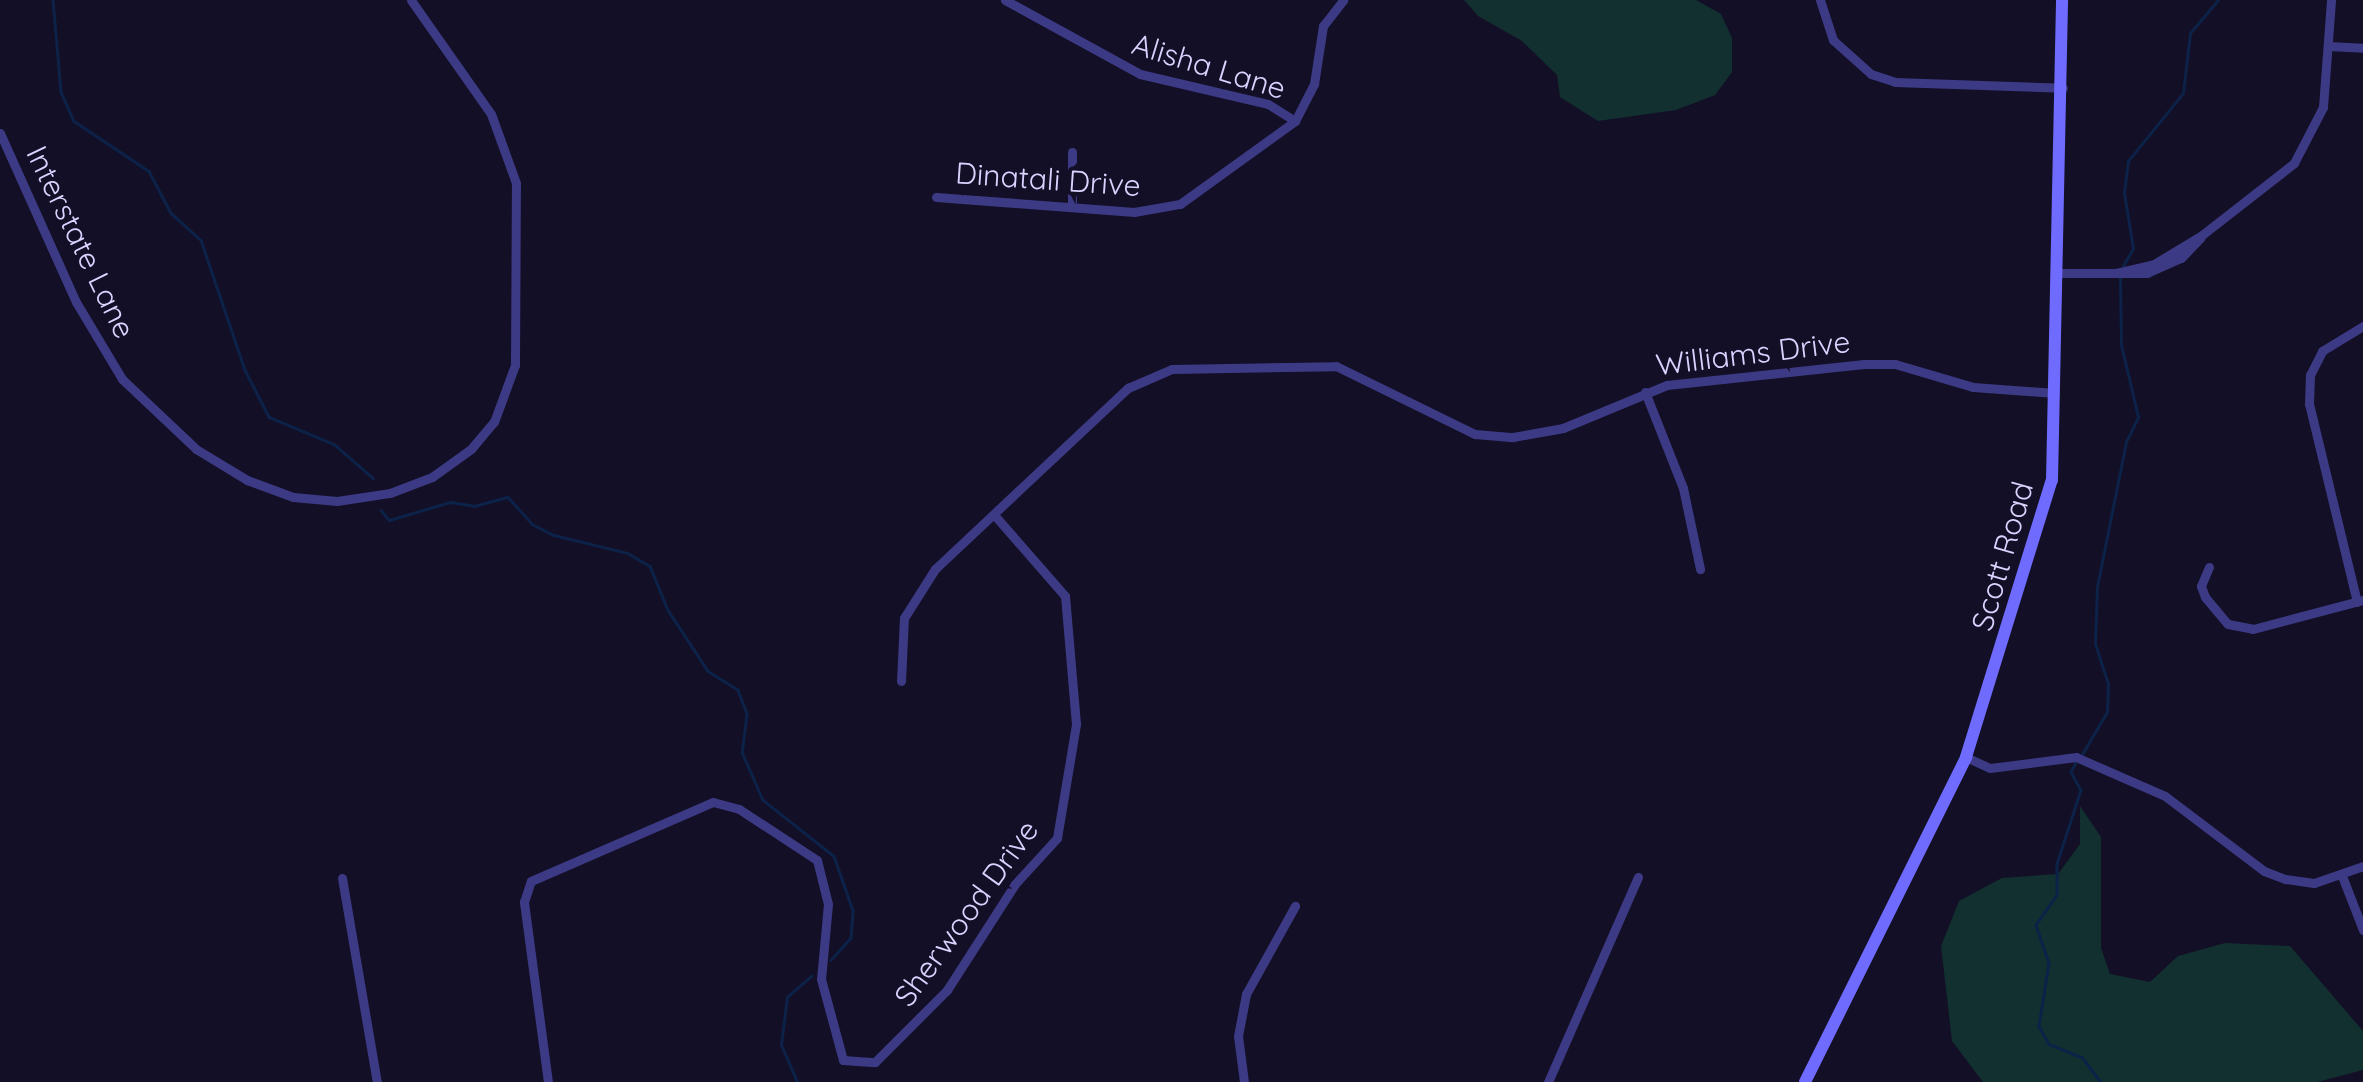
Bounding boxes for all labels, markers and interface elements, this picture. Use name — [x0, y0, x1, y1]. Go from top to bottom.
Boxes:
street label: Alisha Lane — [1128, 26, 1290, 106]
street label: Interstate Lane — [19, 140, 143, 344]
street label: Dinatali Drive — [954, 155, 1142, 203]
street label: Williams Drive — [1654, 323, 1852, 383]
street label: Scott Road — [1964, 477, 2040, 635]
street label: Sherwood Drive — [886, 813, 1046, 1013]

